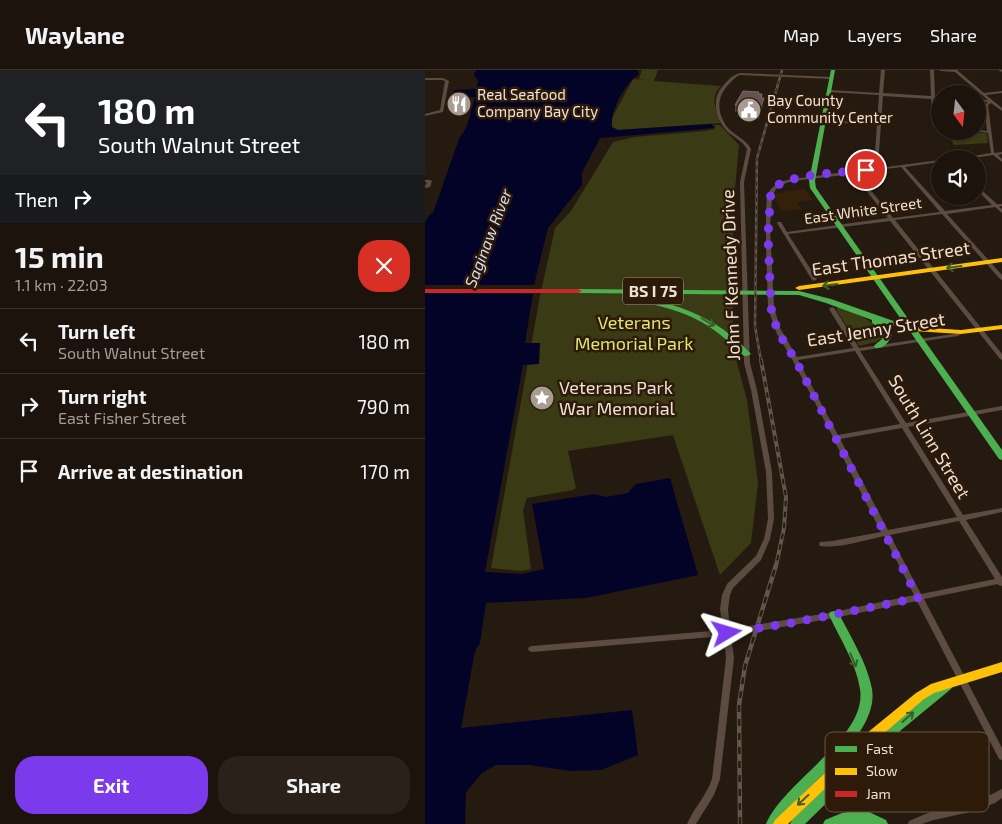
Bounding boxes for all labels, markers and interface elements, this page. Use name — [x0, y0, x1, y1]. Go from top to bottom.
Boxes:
text: Waylane — [25, 20, 125, 49]
text: Map — [783, 24, 819, 46]
text: Layers — [847, 24, 902, 46]
text: Share — [930, 24, 977, 46]
place label: Real Seafood Company Bay City — [477, 85, 598, 120]
north arrow — [931, 85, 986, 140]
map controls — [931, 85, 986, 205]
text: 180 m — [98, 89, 195, 131]
icon: left — [15, 90, 80, 155]
restaurant icon: Real Seafood Company Bay City — [446, 91, 472, 117]
place label: Bay County Community Center — [767, 91, 893, 126]
public building icon: Bay County Community Center — [736, 97, 762, 123]
text: South Walnut Street — [98, 131, 300, 157]
pin — [845, 149, 887, 191]
button: sound — [931, 150, 986, 205]
icon: arrive — [852, 156, 880, 184]
icon: right — [68, 185, 96, 213]
water label: Saginaw River — [460, 185, 515, 290]
text: Then — [15, 188, 58, 211]
street label: John F Kennedy Drive — [716, 189, 744, 361]
street label: East White Street — [803, 193, 923, 227]
street label: East Thomas Street — [810, 236, 972, 280]
text: 15 min — [15, 238, 104, 274]
button: close — [358, 240, 410, 292]
one-way arrow — [946, 262, 962, 272]
text: 1.1 km · 22:03 — [15, 275, 108, 294]
road number: BS I 75 — [623, 278, 683, 305]
one-way arrow — [822, 280, 838, 290]
street label: East Jenny Street — [805, 307, 947, 351]
park label: Veterans Memorial Park — [575, 311, 693, 354]
one-way arrow — [700, 318, 714, 328]
text: Turn left — [58, 320, 135, 343]
icon: left — [15, 327, 43, 355]
text: 180 m — [359, 330, 410, 353]
text: South Walnut Street — [58, 343, 205, 362]
street label: South Linn Street — [884, 371, 976, 503]
place label: Veterans Park War Memorial — [559, 376, 676, 419]
text: Turn right — [58, 385, 146, 408]
place icon: Veterans Park War Memorial — [529, 385, 555, 411]
icon: right — [15, 392, 43, 420]
text: 790 m — [357, 395, 410, 418]
text: East Fisher Street — [58, 408, 186, 427]
icon: arrive — [15, 457, 43, 485]
text: Arrive at destination — [58, 460, 243, 483]
text: 170 m — [360, 460, 410, 483]
position arrow — [700, 606, 752, 658]
one-way arrow — [849, 652, 859, 667]
one-way arrow — [901, 711, 914, 722]
legend — [825, 732, 989, 812]
text: Fast — [866, 740, 893, 757]
button: Exit — [15, 756, 208, 814]
button: Share — [218, 756, 410, 814]
text: Slow — [866, 762, 898, 779]
text: Jam — [866, 785, 891, 802]
one-way arrow — [796, 794, 809, 806]

